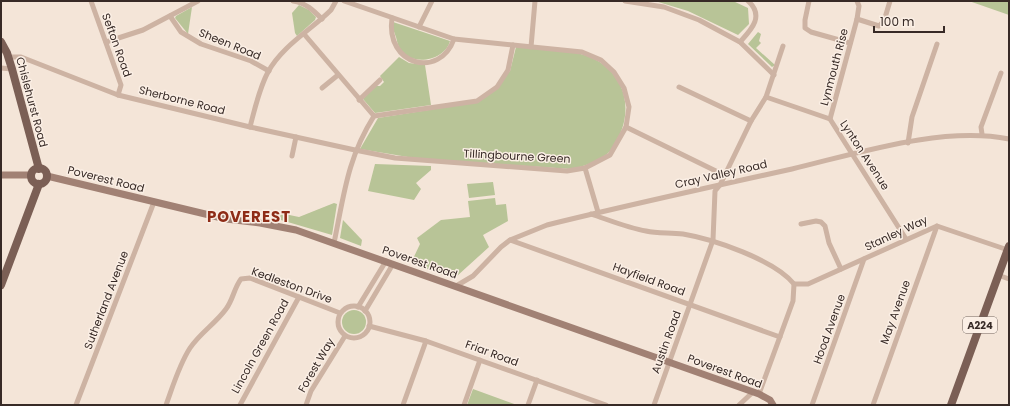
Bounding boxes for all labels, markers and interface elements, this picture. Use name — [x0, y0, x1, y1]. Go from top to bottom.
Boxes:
scale bar — [874, 8, 944, 34]
street label: Sefton Road — [98, 11, 136, 79]
text: 100 m — [880, 13, 914, 30]
street label: Sheen Road — [197, 24, 263, 64]
street label: Lynmouth Rise — [816, 26, 852, 107]
street label: Chislehurst Road — [12, 55, 52, 149]
street label: Sherborne Road — [137, 82, 227, 118]
street label: Lynton Avenue — [836, 117, 894, 193]
street label: Tillingbourne Green — [463, 145, 571, 167]
street label: Cray Valley Road — [673, 156, 769, 192]
street label: Poverest Road — [66, 162, 146, 196]
district label: POVEREST — [207, 206, 291, 227]
street label: Stanley Way — [862, 211, 931, 255]
street label: Poverest Road — [380, 242, 460, 282]
street label: Sutherland Avenue — [80, 248, 132, 352]
street label: Hayfield Road — [611, 258, 687, 300]
street label: Kedleston Drive — [249, 263, 335, 307]
street label: May Avenue — [876, 277, 914, 346]
street label: Hood Avenue — [809, 292, 849, 366]
street label: Lincoln Green Road — [227, 296, 293, 396]
street label: Austin Road — [647, 308, 685, 376]
road number: A224 — [963, 317, 997, 333]
street label: Forest Way — [294, 334, 338, 395]
street label: Friar Road — [463, 336, 521, 370]
street label: Poverest Road — [685, 350, 765, 392]

